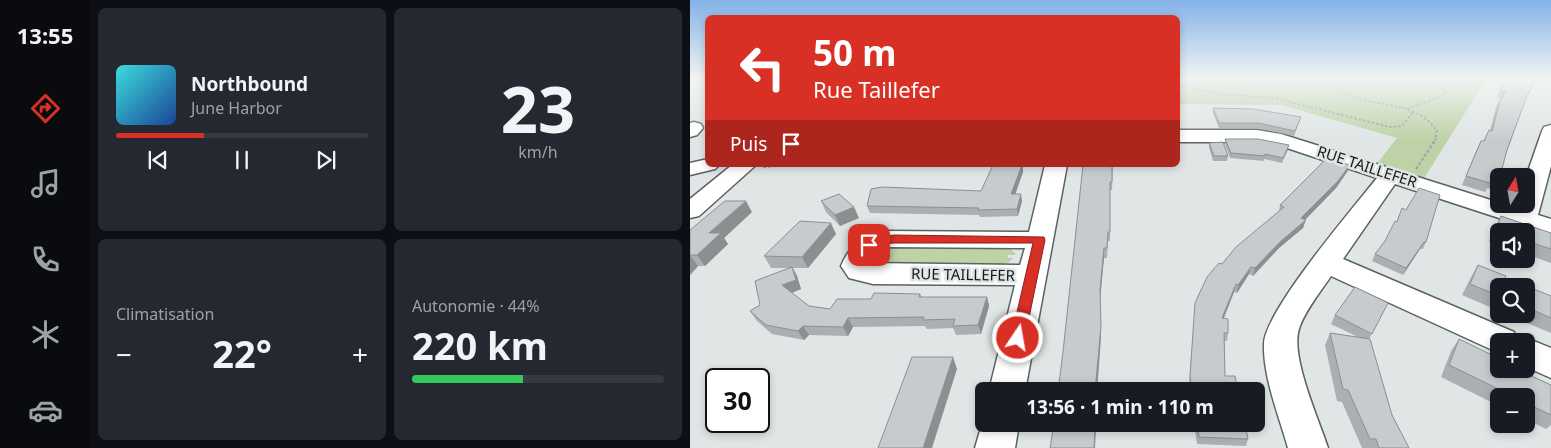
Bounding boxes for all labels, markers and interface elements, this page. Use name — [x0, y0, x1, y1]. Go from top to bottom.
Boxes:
text: 13:55 — [17, 20, 73, 50]
text: 50 m — [813, 29, 896, 76]
icon: left — [730, 35, 795, 100]
text: 23 — [501, 64, 575, 152]
text: Northbound — [191, 71, 308, 97]
text: Rue Taillefer — [813, 74, 940, 104]
icon: directions — [28, 91, 63, 126]
text: June Harbor — [191, 97, 282, 119]
icon: arrive — [777, 130, 805, 158]
text: Puis — [730, 131, 767, 157]
street label: RUE TAILLEFER — [1315, 140, 1420, 192]
text: km/h — [518, 141, 558, 163]
icon: previous — [144, 146, 172, 174]
icon: pause — [228, 146, 256, 174]
icon: next — [312, 146, 340, 174]
icon: music — [28, 166, 63, 201]
north arrow — [1490, 168, 1535, 212]
map controls — [1490, 168, 1535, 433]
button: sound — [1490, 223, 1535, 268]
pin — [848, 224, 890, 266]
icon: arrive — [855, 231, 883, 259]
icon: phone — [28, 242, 63, 277]
street label: RUE TAILLEFER — [911, 263, 1016, 285]
button: search — [1490, 278, 1535, 323]
text: Autonomie · 44% — [412, 295, 539, 317]
text: Climatisation — [116, 303, 214, 325]
position arrow — [991, 311, 1043, 363]
icon: climate — [28, 317, 63, 352]
text: 220 km — [412, 319, 548, 371]
text: 22° — [212, 327, 272, 379]
button: + — [1490, 333, 1535, 378]
text: − — [116, 335, 132, 373]
text: + — [352, 335, 368, 373]
speed limit sign: 30 — [705, 368, 770, 433]
button: − — [1490, 388, 1535, 433]
icon: car — [28, 393, 63, 428]
text: 13:56 · 1 min · 110 m — [1026, 394, 1214, 420]

